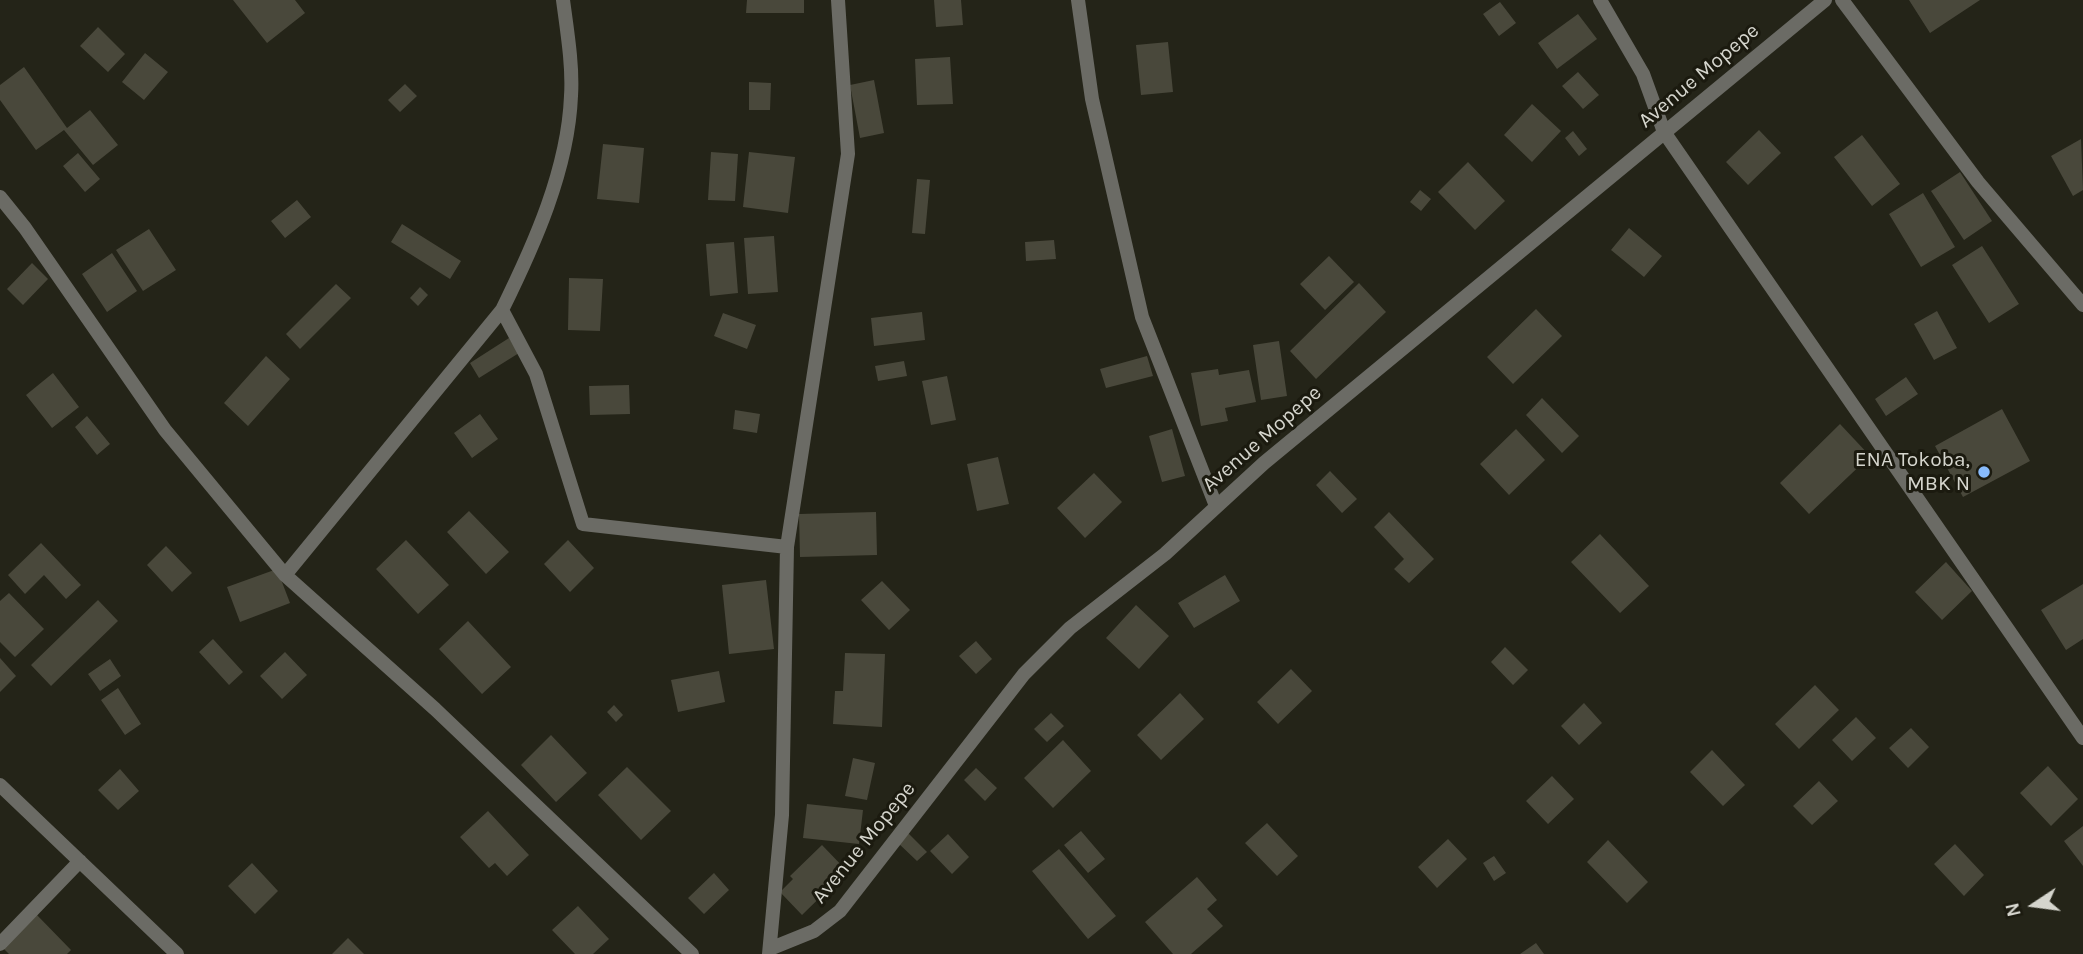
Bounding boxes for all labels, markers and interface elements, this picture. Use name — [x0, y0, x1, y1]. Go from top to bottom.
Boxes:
street label: Avenue Mopepe — [1634, 18, 1764, 134]
street label: Avenue Mopepe — [1197, 380, 1327, 498]
place label: ENA Tokoba, MBK N — [1855, 447, 1970, 497]
marker: ENA Tokoba, MBK N — [1976, 464, 1992, 480]
street label: Avenue Mopepe — [807, 777, 921, 909]
north arrow — [1999, 870, 2069, 940]
text: N — [2001, 901, 2026, 919]

